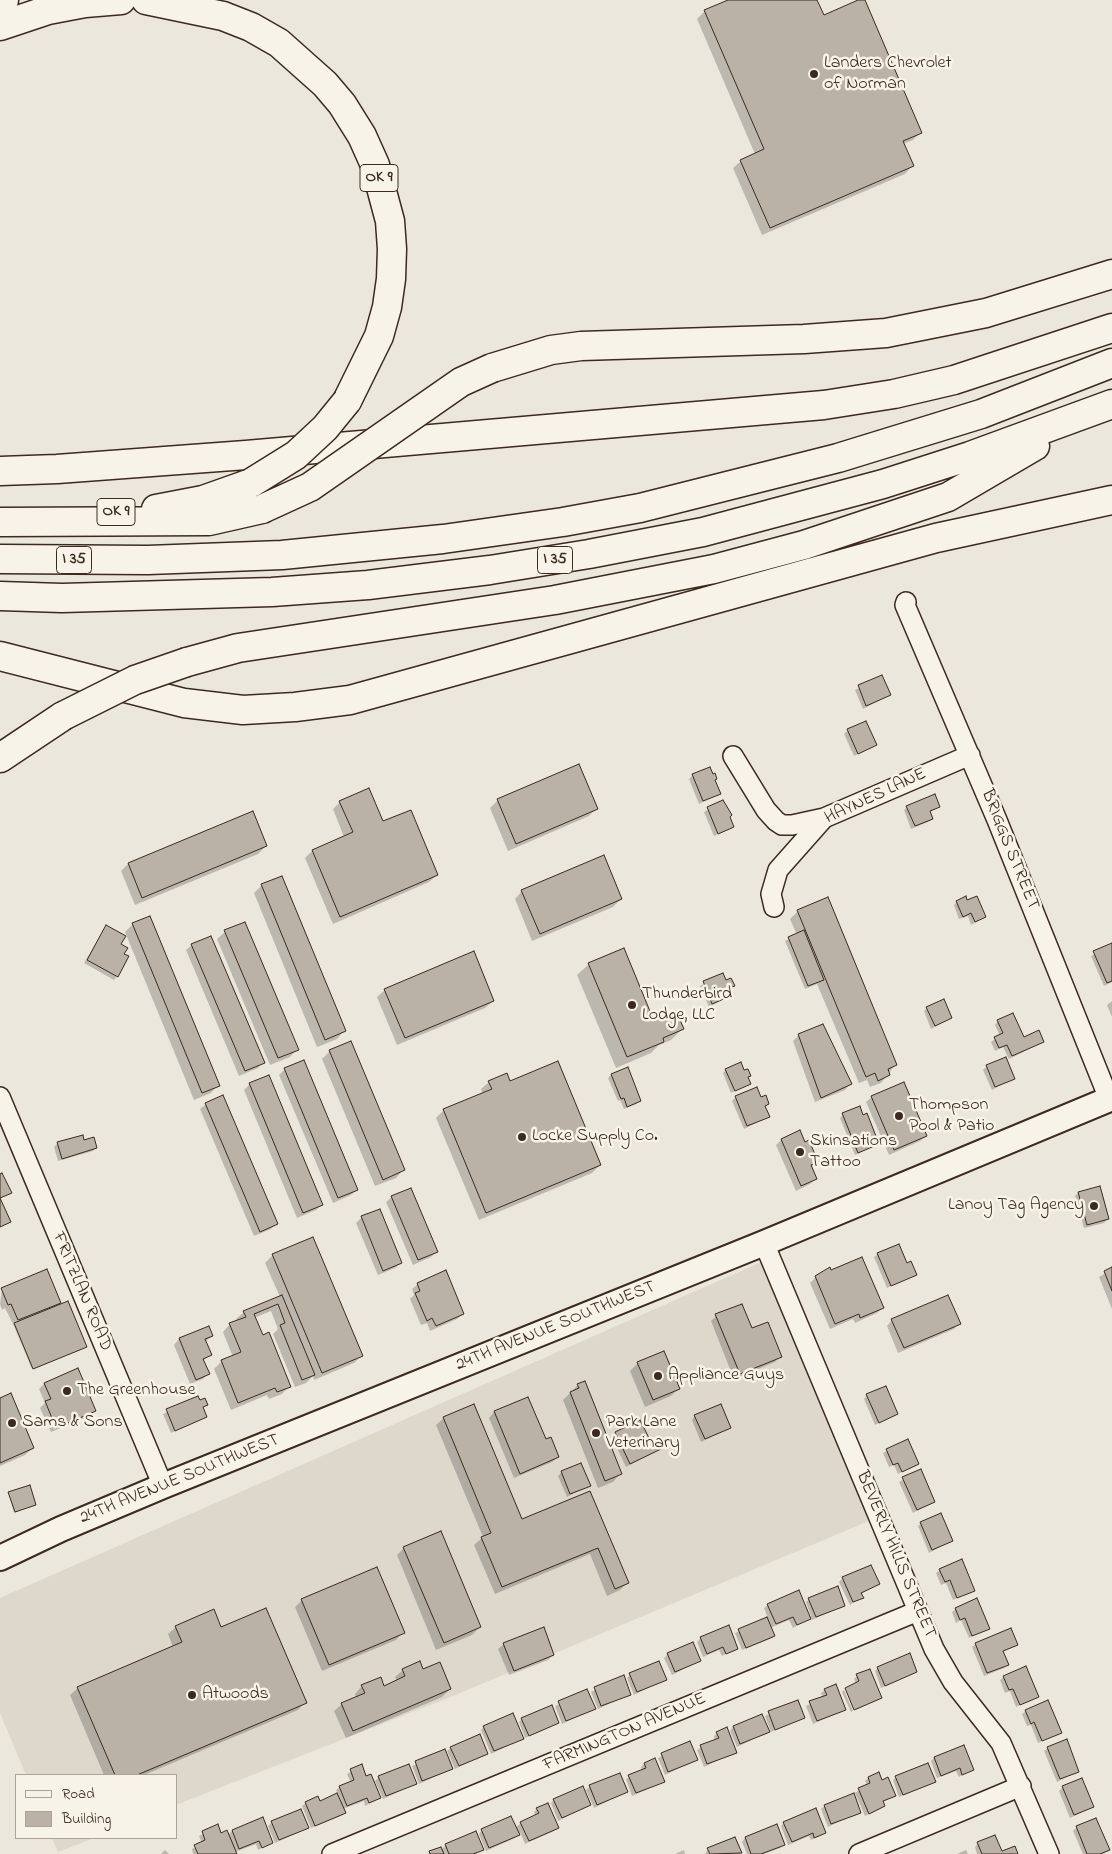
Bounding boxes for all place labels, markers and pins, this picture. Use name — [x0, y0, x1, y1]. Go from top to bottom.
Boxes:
place label: Landers Chevrolet of Norman — [824, 53, 952, 96]
marker: Landers Chevrolet of Norman — [808, 68, 820, 80]
place label: Thunderbird Lodge, LLC — [642, 984, 732, 1026]
marker: Thunderbird Lodge, LLC — [626, 999, 638, 1011]
place label: Thompson Pool & Patio — [909, 1095, 994, 1138]
marker: Thompson Pool & Patio — [893, 1110, 905, 1122]
place label: Locke Supply Co. — [532, 1126, 658, 1148]
marker: Locke Supply Co. — [516, 1131, 528, 1143]
place label: Skinsations Tattoo — [810, 1131, 897, 1174]
marker: Skinsations Tattoo — [794, 1146, 806, 1158]
place label: Lanoy Tag Agency — [948, 1195, 1084, 1217]
marker: Lanoy Tag Agency — [1088, 1200, 1100, 1212]
place label: Appliance Guys — [668, 1365, 784, 1387]
marker: Appliance Guys — [652, 1370, 664, 1382]
place label: The Greenhouse — [77, 1380, 196, 1402]
marker: The Greenhouse — [61, 1385, 73, 1397]
place label: Sams & Sons — [22, 1412, 123, 1434]
place label: Park Lane Veterinary — [606, 1412, 680, 1455]
marker: Sams & Sons — [6, 1417, 18, 1429]
marker: Park Lane Veterinary — [590, 1427, 602, 1439]
place label: Atwoods — [202, 1684, 269, 1706]
marker: Atwoods — [186, 1689, 198, 1701]

